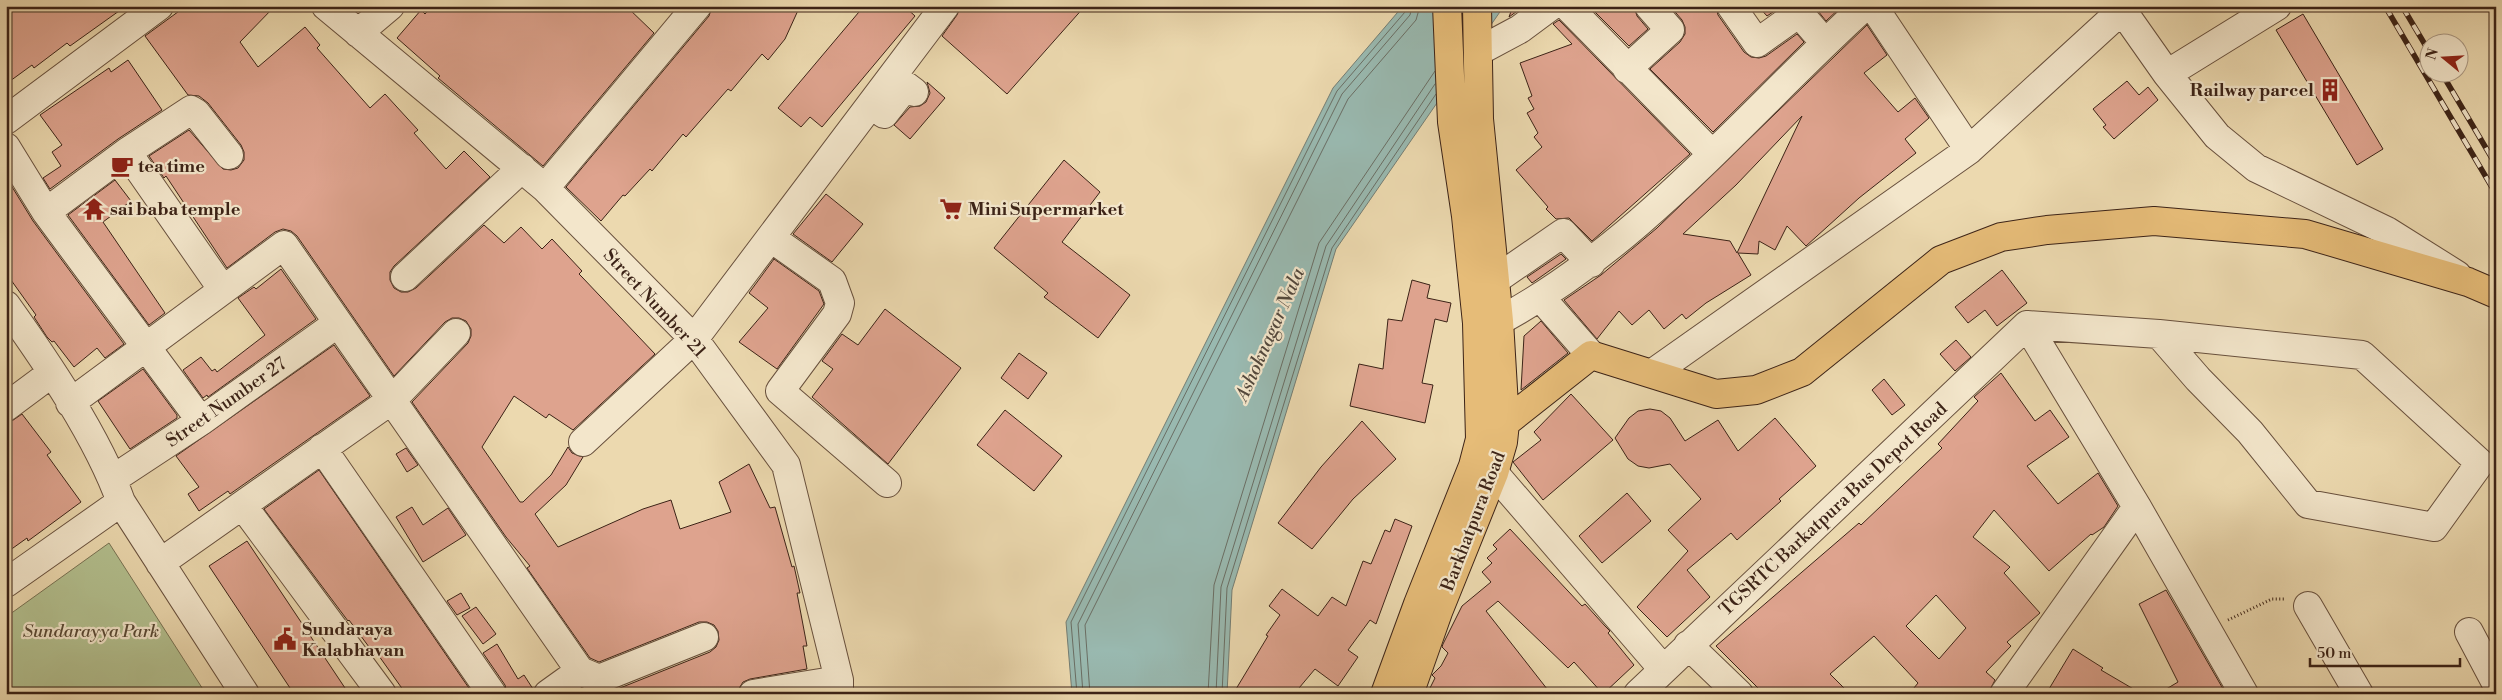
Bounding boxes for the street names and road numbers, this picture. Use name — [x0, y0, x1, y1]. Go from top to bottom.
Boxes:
street label: Street Number 21 — [598, 244, 711, 363]
street label: Street Number 27 — [162, 352, 291, 453]
street label: TGSRTC Barkatpura Bus Depot Road — [1715, 397, 1953, 621]
street label: Barkhatpura Road — [1436, 447, 1511, 595]

